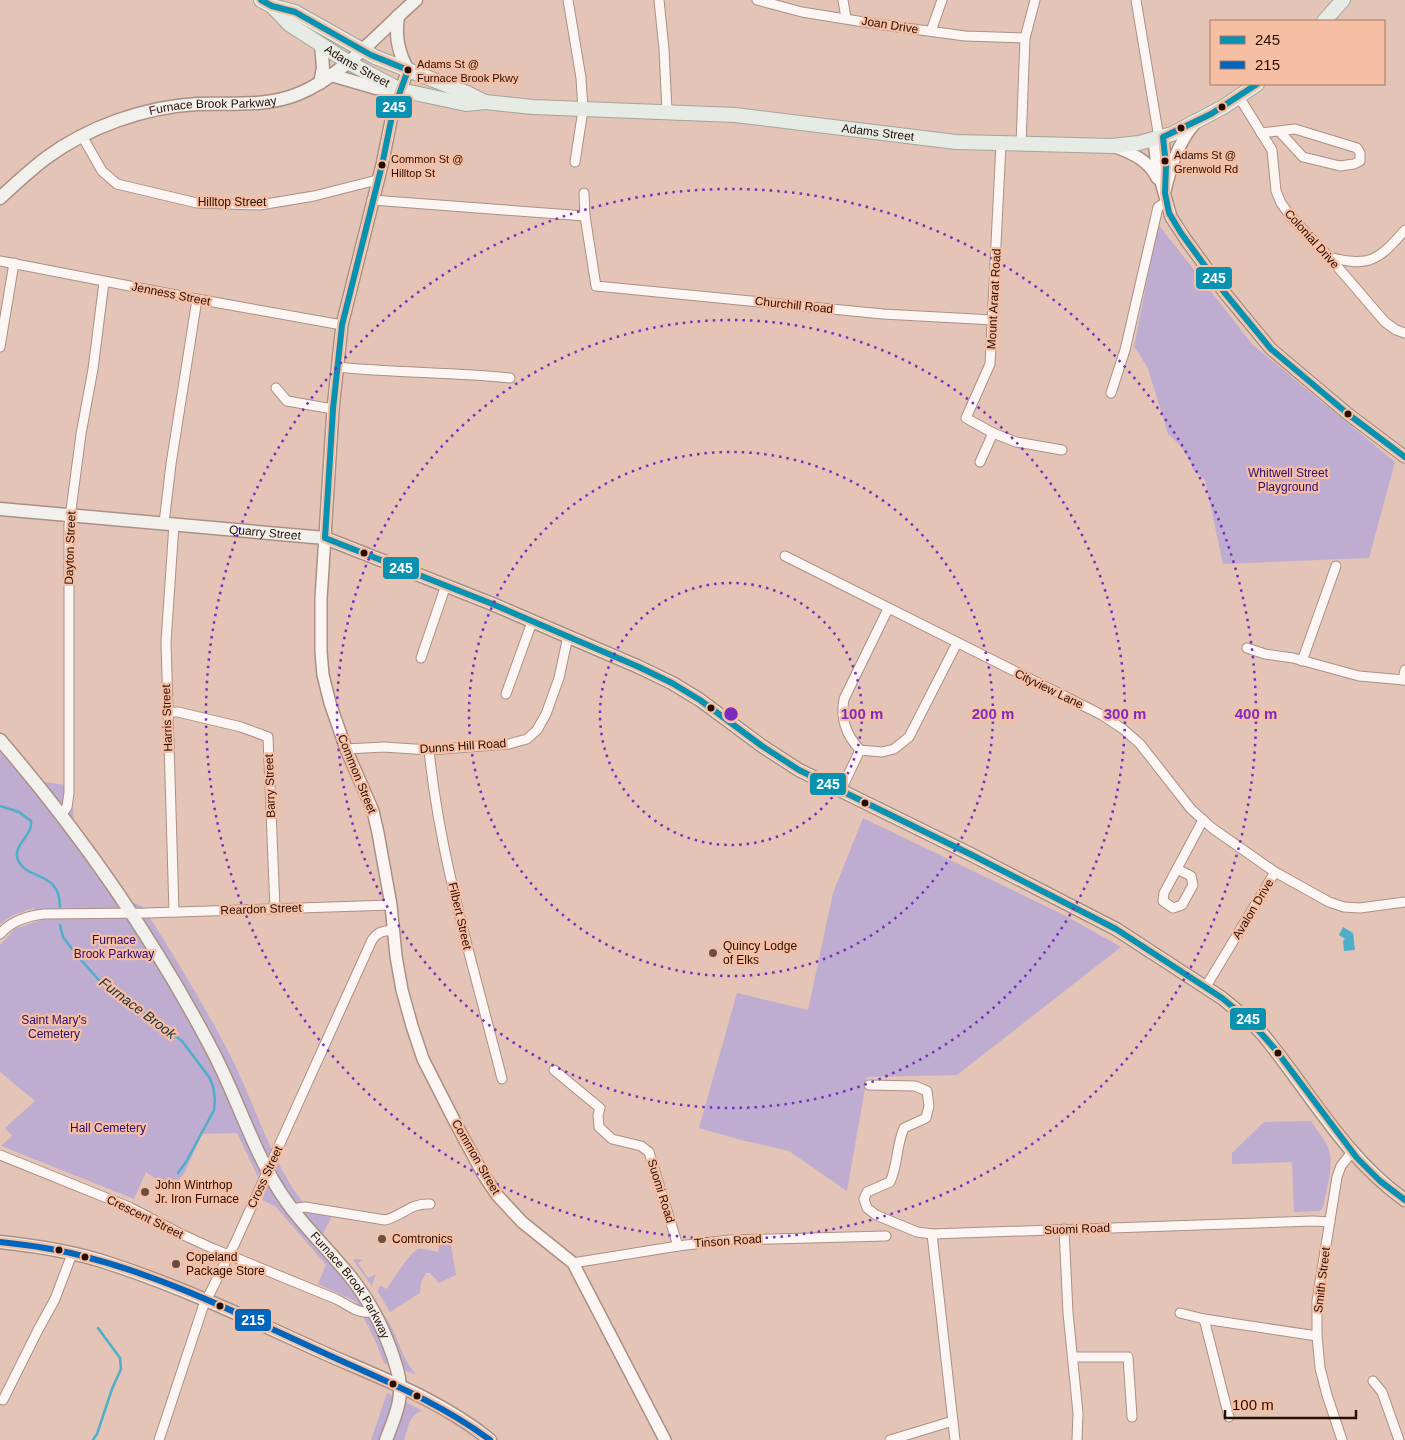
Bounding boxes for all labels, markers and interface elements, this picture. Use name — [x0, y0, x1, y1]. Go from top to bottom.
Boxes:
street label: Joan Drive — [861, 14, 920, 36]
legend — [1210, 20, 1385, 85]
text: 245 — [1255, 31, 1280, 48]
street label: Adams Street — [322, 42, 393, 91]
text: 215 — [1255, 56, 1280, 73]
place label: Adams St @ Furnace Brook Pkwy — [417, 58, 519, 84]
marker: Adams St @ Furnace Brook Pkwy — [403, 65, 413, 75]
street label: Furnace Brook Parkway — [147, 93, 278, 118]
line badge: 245 — [375, 95, 413, 119]
text: 245 — [382, 99, 406, 115]
unlabelled marker — [1217, 102, 1227, 112]
street label: Adams Street — [841, 121, 916, 144]
unlabelled marker — [1176, 123, 1186, 133]
place label: Adams St @ Grenwold Rd — [1174, 149, 1238, 175]
place label: Common St @ Hilltop St — [391, 153, 463, 179]
marker: Adams St @ Grenwold Rd — [1160, 156, 1170, 166]
marker: Common St @ Hilltop St — [377, 160, 387, 170]
street label: Hilltop Street — [198, 195, 267, 209]
street label: Colonial Drive — [1282, 207, 1342, 272]
street label: Mount Ararat Road — [984, 248, 1004, 350]
line badge: 245 — [1195, 266, 1233, 290]
text: 245 — [1202, 270, 1226, 286]
street label: Jenness Street — [130, 279, 212, 309]
street label: Churchill Road — [754, 294, 834, 316]
unlabelled marker — [1343, 409, 1353, 419]
park label: Whitwell Street Playground — [1248, 466, 1329, 494]
street label: Dayton Street — [62, 510, 78, 585]
street label: Quarry Street — [228, 522, 302, 543]
unlabelled marker — [359, 548, 369, 558]
line badge: 245 — [382, 556, 420, 580]
text: 245 — [389, 560, 413, 576]
street label: Cityview Lane — [1012, 666, 1086, 712]
street label: Harris Street — [159, 683, 175, 752]
unlabelled marker — [706, 703, 716, 713]
centre of rings — [722, 705, 740, 723]
text: 100 m — [841, 705, 883, 722]
text: 200 m — [972, 705, 1014, 722]
text: 300 m — [1104, 705, 1146, 722]
text: 400 m — [1235, 705, 1277, 722]
street label: Common Street — [335, 732, 379, 816]
street label: Dunns Hill Road — [419, 736, 507, 756]
street label: Barry Street — [262, 753, 278, 818]
line badge: 245 — [809, 772, 847, 796]
text: 245 — [816, 776, 840, 792]
unlabelled marker — [860, 798, 870, 808]
street label: Avalon Drive — [1230, 876, 1277, 942]
street label: Filbert Street — [445, 881, 475, 952]
street label: Reardon Street — [220, 901, 303, 917]
park label: Furnace Brook Parkway — [74, 933, 154, 961]
place label: Quincy Lodge of Elks — [723, 939, 797, 967]
marker: Quincy Lodge of Elks — [707, 947, 719, 959]
water label: Furnace Brook — [97, 974, 180, 1043]
line badge: 245 — [1229, 1007, 1267, 1031]
text: 245 — [1236, 1011, 1260, 1027]
park label: Saint Mary's Cemetery — [21, 1013, 87, 1041]
unlabelled marker — [1273, 1048, 1283, 1058]
street label: Common Street — [449, 1117, 503, 1197]
park label: Hall Cemetery — [70, 1121, 146, 1135]
street label: Cross Street — [245, 1143, 286, 1210]
street label: Suomi Road — [645, 1157, 677, 1225]
place label: John Wintrhop Jr. Iron Furnace — [155, 1178, 239, 1206]
marker: John Wintrhop Jr. Iron Furnace — [139, 1186, 151, 1198]
street label: Crescent Street — [104, 1192, 186, 1242]
street label: Suomi Road — [1044, 1221, 1110, 1237]
street label: Furnace Brook Parkway — [307, 1229, 392, 1341]
place label: Comtronics — [392, 1232, 453, 1246]
street label: Tinson Road — [694, 1232, 762, 1250]
marker: Comtronics — [376, 1233, 388, 1245]
unlabelled marker — [54, 1245, 64, 1255]
street label: Smith Street — [1311, 1246, 1333, 1314]
place label: Copeland Package Store — [186, 1250, 265, 1278]
unlabelled marker — [80, 1252, 90, 1262]
marker: Copeland Package Store — [170, 1258, 182, 1270]
unlabelled marker — [215, 1301, 225, 1311]
line badge: 215 — [234, 1308, 272, 1332]
text: 215 — [241, 1312, 265, 1328]
unlabelled marker — [388, 1379, 398, 1389]
scale bar — [1225, 1388, 1356, 1420]
unlabelled marker — [412, 1391, 422, 1401]
text: 100 m — [1232, 1396, 1274, 1413]

